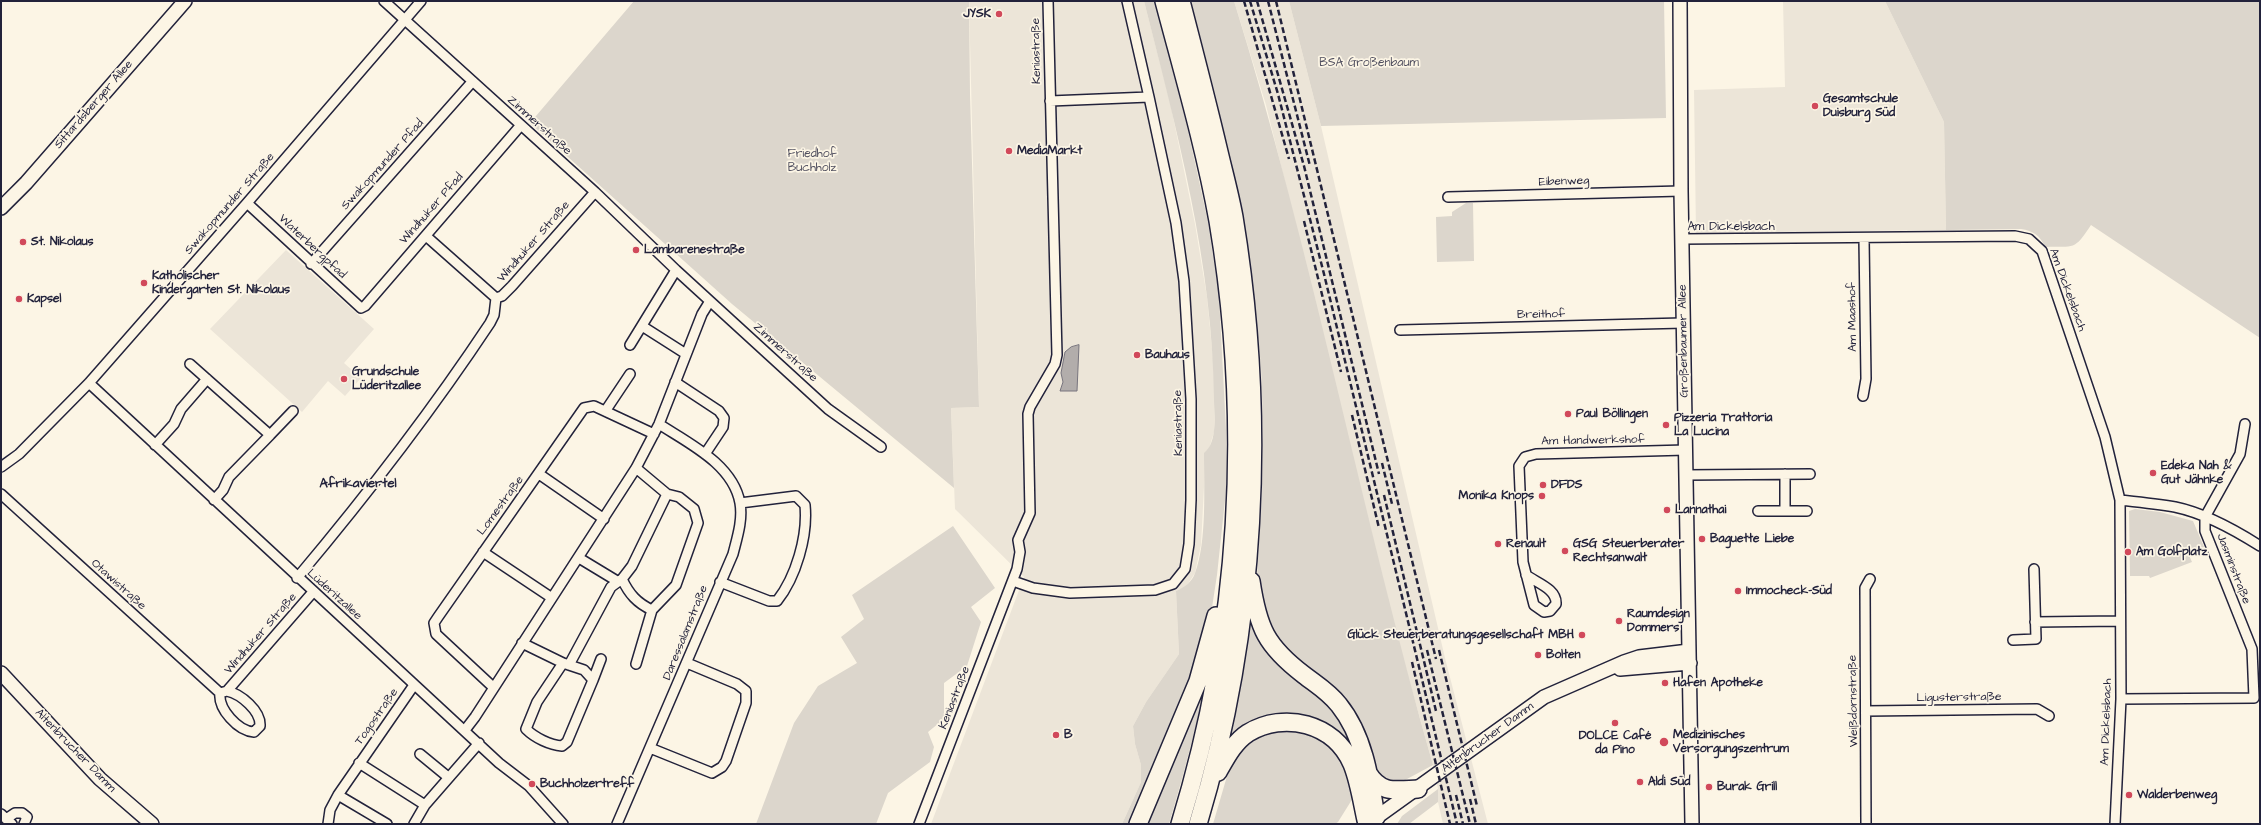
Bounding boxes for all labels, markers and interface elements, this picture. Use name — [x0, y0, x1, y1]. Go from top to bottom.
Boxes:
place label: JYSK — [963, 7, 991, 21]
marker: JYSK — [994, 9, 1004, 19]
street label: Keniastraße — [1029, 18, 1045, 84]
park label: BSA Großenbaum — [1319, 56, 1419, 70]
street label: Sittardsberger Allee — [52, 58, 136, 152]
place label: Gesamtschule Duisburg Süd — [1823, 92, 1898, 120]
street label: Zimmerstraße — [504, 93, 574, 159]
marker: Gesamtschule Duisburg Süd — [1810, 101, 1820, 111]
street label: Swakopmunder Pfad — [339, 117, 427, 213]
place label: MediaMarkt — [1017, 144, 1082, 158]
marker: MediaMarkt — [1004, 146, 1014, 156]
park label: Friedhof Buchholz — [787, 147, 837, 175]
street label: Swakopmunder Straße — [182, 150, 278, 258]
street label: Windhuker Pfad — [397, 170, 467, 248]
street label: Eibenweg — [1538, 174, 1590, 190]
street label: Windhuker Straße — [495, 198, 573, 286]
street label: Waterbergpfad — [275, 212, 349, 282]
street label: Am Dickelsbach — [1687, 220, 1775, 234]
place label: St. Nikolaus — [31, 235, 94, 249]
marker: St. Nikolaus — [18, 237, 28, 247]
place label: Lambarenestraße — [644, 243, 745, 257]
marker: Lambarenestraße — [631, 245, 641, 255]
street label: Am Dickelsbach — [2045, 247, 2089, 333]
place label: Katholischer Kindergarten St. Nikolaus — [152, 269, 290, 297]
marker: Katholischer Kindergarten St. Nikolaus — [139, 278, 149, 288]
street label: Am Maashof — [1845, 282, 1861, 352]
street label: Großenbaumer Allee — [1676, 284, 1692, 398]
place label: Kapsel — [27, 292, 61, 306]
marker: Kapsel — [14, 294, 24, 304]
street label: Breithof — [1517, 307, 1565, 323]
street label: Zimmerstraße — [750, 320, 820, 386]
place label: Bauhaus — [1145, 348, 1190, 362]
marker: Bauhaus — [1132, 350, 1142, 360]
place label: Grundschule Lüderitzallee — [352, 365, 421, 393]
marker: Grundschule Lüderitzallee — [339, 374, 349, 384]
street label: Keniastraße — [1171, 390, 1187, 456]
place label: Paul Böllingen — [1576, 407, 1648, 421]
marker: Paul Böllingen — [1563, 409, 1573, 419]
place label: Pizzeria Trattoria La Lucina — [1674, 411, 1772, 439]
marker: Pizzeria Trattoria La Lucina — [1661, 420, 1671, 430]
street label: Am Handwerkshof — [1541, 433, 1645, 449]
place label: Edeka Nah & Gut Jähnke — [2161, 459, 2231, 487]
marker: Edeka Nah & Gut Jähnke — [2148, 468, 2158, 478]
street label: Lomestraße — [475, 474, 527, 538]
district label: Afrikaviertel — [319, 476, 397, 492]
place label: DFDS — [1551, 478, 1583, 492]
marker: DFDS — [1538, 480, 1548, 490]
place label: Monika Knops — [1459, 489, 1534, 503]
marker: Monika Knops — [1537, 491, 1547, 501]
place label: Lannathai — [1675, 503, 1726, 517]
marker: Lannathai — [1662, 505, 1672, 515]
place label: Baguette Liebe — [1710, 532, 1794, 546]
street label: Jasminstraße — [2213, 532, 2253, 606]
marker: Baguette Liebe — [1697, 534, 1707, 544]
place label: Renault — [1506, 537, 1546, 551]
place label: GSG Steuerberater Rechtsanwalt — [1573, 537, 1684, 565]
marker: Renault — [1493, 539, 1503, 549]
place label: Am Golfplatz — [2136, 545, 2207, 559]
marker: GSG Steuerberater Rechtsanwalt — [1560, 546, 1570, 556]
marker: Am Golfplatz — [2123, 547, 2133, 557]
street label: Otawistraße — [87, 557, 149, 613]
street label: Lüderitzallee — [303, 567, 365, 623]
street label: Daressalamstraße — [660, 583, 712, 683]
place label: Immocheck-Süd — [1746, 584, 1832, 598]
marker: Immocheck-Süd — [1733, 586, 1743, 596]
street label: Windhuker Straße — [222, 590, 300, 678]
place label: Raumdesign Dommers — [1627, 607, 1690, 635]
marker: Raumdesign Dommers — [1614, 616, 1624, 626]
place label: Glück Steuerberatungsgesellschaft MBH — [1347, 628, 1574, 642]
marker: Glück Steuerberatungsgesellschaft MBH — [1577, 630, 1587, 640]
place label: Bolten — [1546, 648, 1581, 662]
marker: Bolten — [1533, 650, 1543, 660]
street label: Weißdornstraße — [1846, 655, 1862, 747]
street label: Keniastraße — [936, 664, 974, 732]
place label: Hafen Apotheke — [1673, 676, 1763, 690]
marker: Hafen Apotheke — [1660, 678, 1670, 688]
street label: Am Dickelsbach — [2098, 678, 2116, 766]
street label: Togostraße — [352, 686, 402, 748]
street label: Ligusterstraße — [1916, 690, 2002, 706]
street label: Altenbrucher Damm — [1439, 700, 1537, 776]
street label: Altenbrucher Damm — [31, 706, 119, 796]
marker: DOLCE Café da Pino — [1610, 718, 1620, 728]
place label: B — [1064, 728, 1073, 742]
place label: Medizinisches Versorgungszentrum — [1673, 728, 1789, 756]
place label: DOLCE Café da Pino — [1579, 729, 1651, 757]
marker: B — [1051, 730, 1061, 740]
marker: Medizinisches Versorgungszentrum — [1658, 736, 1670, 748]
place label: Aldi Süd — [1648, 775, 1690, 789]
place label: Buchholzertreff — [540, 777, 634, 791]
marker: Aldi Süd — [1635, 777, 1645, 787]
marker: Buchholzertreff — [527, 779, 537, 789]
place label: Burak Grill — [1717, 780, 1777, 794]
marker: Burak Grill — [1704, 782, 1714, 792]
place label: Walderbenweg — [2137, 788, 2217, 802]
marker: Walderbenweg — [2124, 790, 2134, 800]

